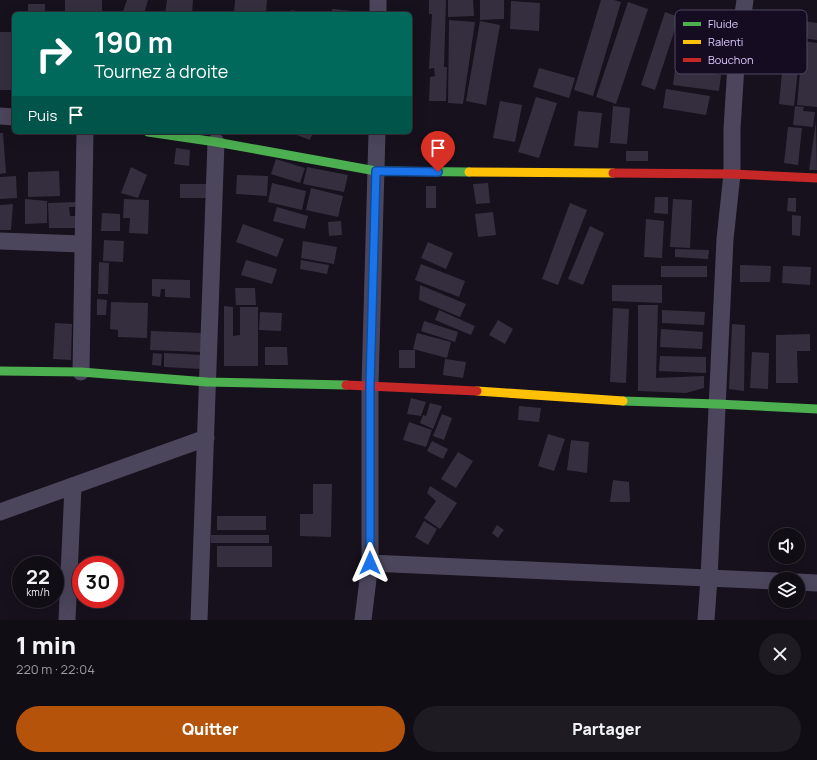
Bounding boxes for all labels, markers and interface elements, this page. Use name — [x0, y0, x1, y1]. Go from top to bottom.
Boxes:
legend — [675, 10, 807, 74]
text: Fluide — [708, 16, 739, 31]
text: 190 m — [94, 23, 173, 61]
icon: right — [28, 28, 80, 80]
text: Ralenti — [708, 34, 743, 49]
text: Bouchon — [708, 52, 753, 67]
text: Tournez à droite — [94, 59, 228, 83]
icon: arrive — [65, 104, 87, 126]
text: Puis — [28, 105, 57, 126]
pin — [421, 131, 455, 172]
icon: arrive — [427, 137, 449, 159]
map controls — [769, 528, 805, 608]
button: sound — [769, 528, 805, 564]
position arrow — [349, 542, 391, 584]
speed limit sign: 30 — [72, 556, 124, 608]
text: 22 — [26, 563, 50, 590]
button: layers — [769, 572, 805, 608]
text: km/h — [26, 585, 50, 599]
text: 1 min — [16, 628, 76, 661]
button: close — [759, 633, 801, 675]
text: 220 m · 22:04 — [16, 660, 95, 678]
button: Quitter — [16, 706, 405, 752]
button: Partager — [413, 706, 801, 752]

